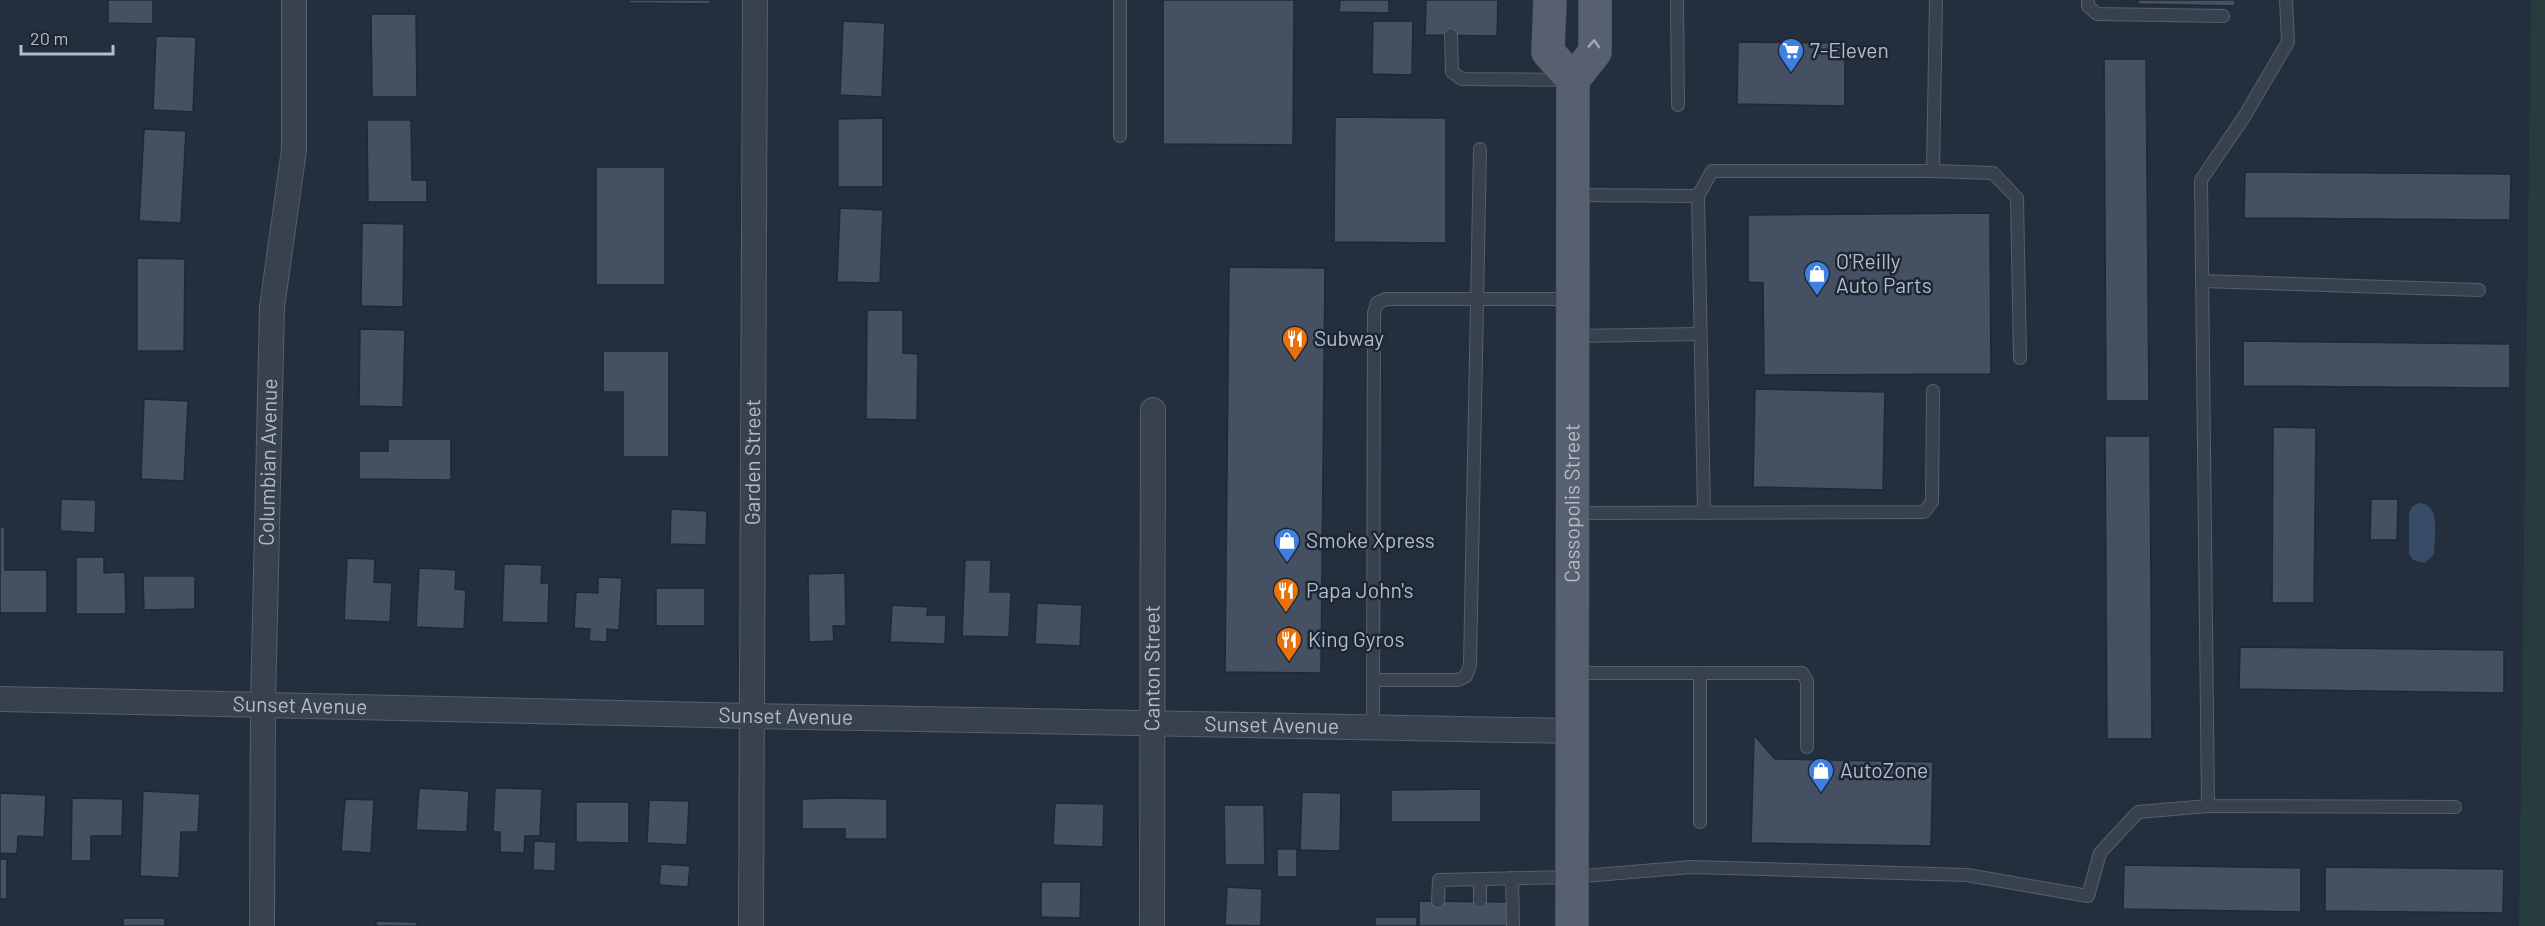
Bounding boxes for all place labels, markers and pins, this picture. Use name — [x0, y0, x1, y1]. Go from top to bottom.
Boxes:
supermarket icon: 7-Eleven — [1776, 36, 1806, 74]
place label: 7-Eleven — [1810, 37, 1889, 62]
place label: O'Reilly Auto Parts — [1836, 248, 1932, 297]
shop icon: O'Reilly Auto Parts — [1802, 259, 1832, 297]
restaurant icon: Subway — [1280, 324, 1310, 362]
place label: Subway — [1314, 325, 1384, 350]
shop icon: Smoke Xpress — [1272, 526, 1302, 564]
place label: Smoke Xpress — [1306, 527, 1435, 552]
restaurant icon: Papa John's — [1271, 576, 1301, 614]
place label: Papa John's — [1306, 577, 1414, 602]
restaurant icon: King Gyros — [1274, 625, 1304, 663]
place label: King Gyros — [1308, 626, 1405, 651]
shop icon: AutoZone — [1806, 756, 1836, 794]
place label: AutoZone — [1840, 757, 1928, 782]

